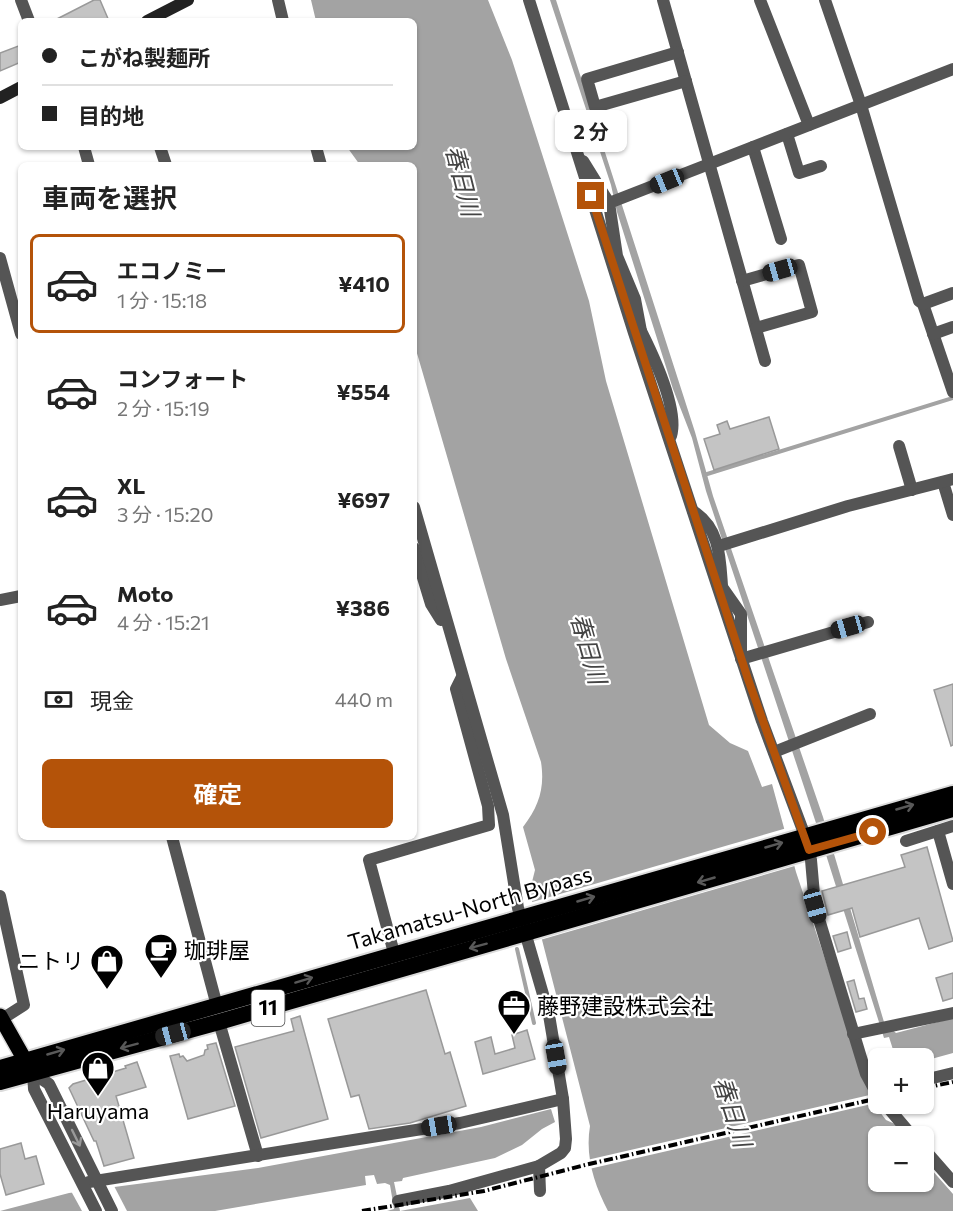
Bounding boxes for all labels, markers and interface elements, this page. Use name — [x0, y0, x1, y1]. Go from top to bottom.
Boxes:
text: こがね製麺所 — [78, 44, 210, 71]
text: 目的地 — [78, 102, 144, 129]
callout: 2 分 — [555, 109, 627, 151]
text: 2 分 — [573, 119, 609, 143]
water label: 春日川 — [441, 142, 487, 222]
car — [647, 166, 687, 196]
text: 車両を選択 — [42, 181, 177, 214]
route end — [577, 182, 604, 209]
car — [760, 256, 800, 284]
icon: car — [45, 257, 99, 311]
text: エコノミー — [117, 257, 227, 284]
text: ¥410 — [338, 270, 390, 297]
text: 1 分 · 15:18 — [117, 288, 207, 312]
icon: car — [45, 365, 99, 419]
text: コンフォート — [117, 365, 248, 392]
text: ¥554 — [337, 378, 390, 405]
text: 2 分 · 15:19 — [117, 396, 210, 420]
text: XL — [117, 472, 145, 499]
icon: car — [45, 473, 99, 527]
text: ¥697 — [337, 486, 390, 513]
text: 3 分 · 15:20 — [117, 502, 213, 526]
text: Moto — [117, 580, 173, 607]
icon: car — [45, 581, 99, 635]
text: ¥386 — [336, 594, 390, 621]
text: 4 分 · 15:21 — [117, 610, 210, 634]
water label: 春日川 — [566, 610, 614, 690]
car — [828, 613, 868, 641]
icon: cash — [42, 683, 75, 716]
text: 現金 — [90, 687, 134, 714]
text: 440 m — [335, 687, 393, 711]
button: 確定 — [42, 759, 393, 828]
one-way arrow — [895, 801, 914, 813]
route start — [859, 818, 886, 845]
one-way arrow — [764, 839, 783, 850]
street label: Takamatsu-North Bypass — [345, 860, 595, 955]
one-way arrow — [697, 875, 716, 886]
car — [801, 886, 829, 926]
one-way arrow — [576, 892, 595, 904]
cafe icon: 珈琲屋 — [143, 932, 179, 979]
place label: 珈琲屋 — [184, 936, 250, 963]
one-way arrow — [469, 941, 488, 952]
shop icon: ニトリ — [89, 943, 125, 990]
place label: ニトリ — [18, 947, 84, 974]
one-way arrow — [294, 974, 313, 985]
office icon: 藤野建設株式会社 — [496, 988, 532, 1035]
road number: 11 — [252, 990, 284, 1026]
place label: 藤野建設株式会社 — [537, 992, 713, 1019]
car — [153, 1021, 193, 1047]
car — [544, 1038, 568, 1076]
one-way arrow — [120, 1041, 139, 1052]
one-way arrow — [46, 1046, 65, 1057]
map controls — [868, 1048, 934, 1192]
button: + — [868, 1048, 934, 1114]
shop icon: Haruyama — [80, 1050, 116, 1097]
water label: 春日川 — [709, 1073, 759, 1153]
place label: Haruyama — [47, 1097, 149, 1124]
car — [420, 1114, 458, 1138]
button: − — [868, 1126, 934, 1192]
one-way arrow — [70, 1128, 82, 1146]

